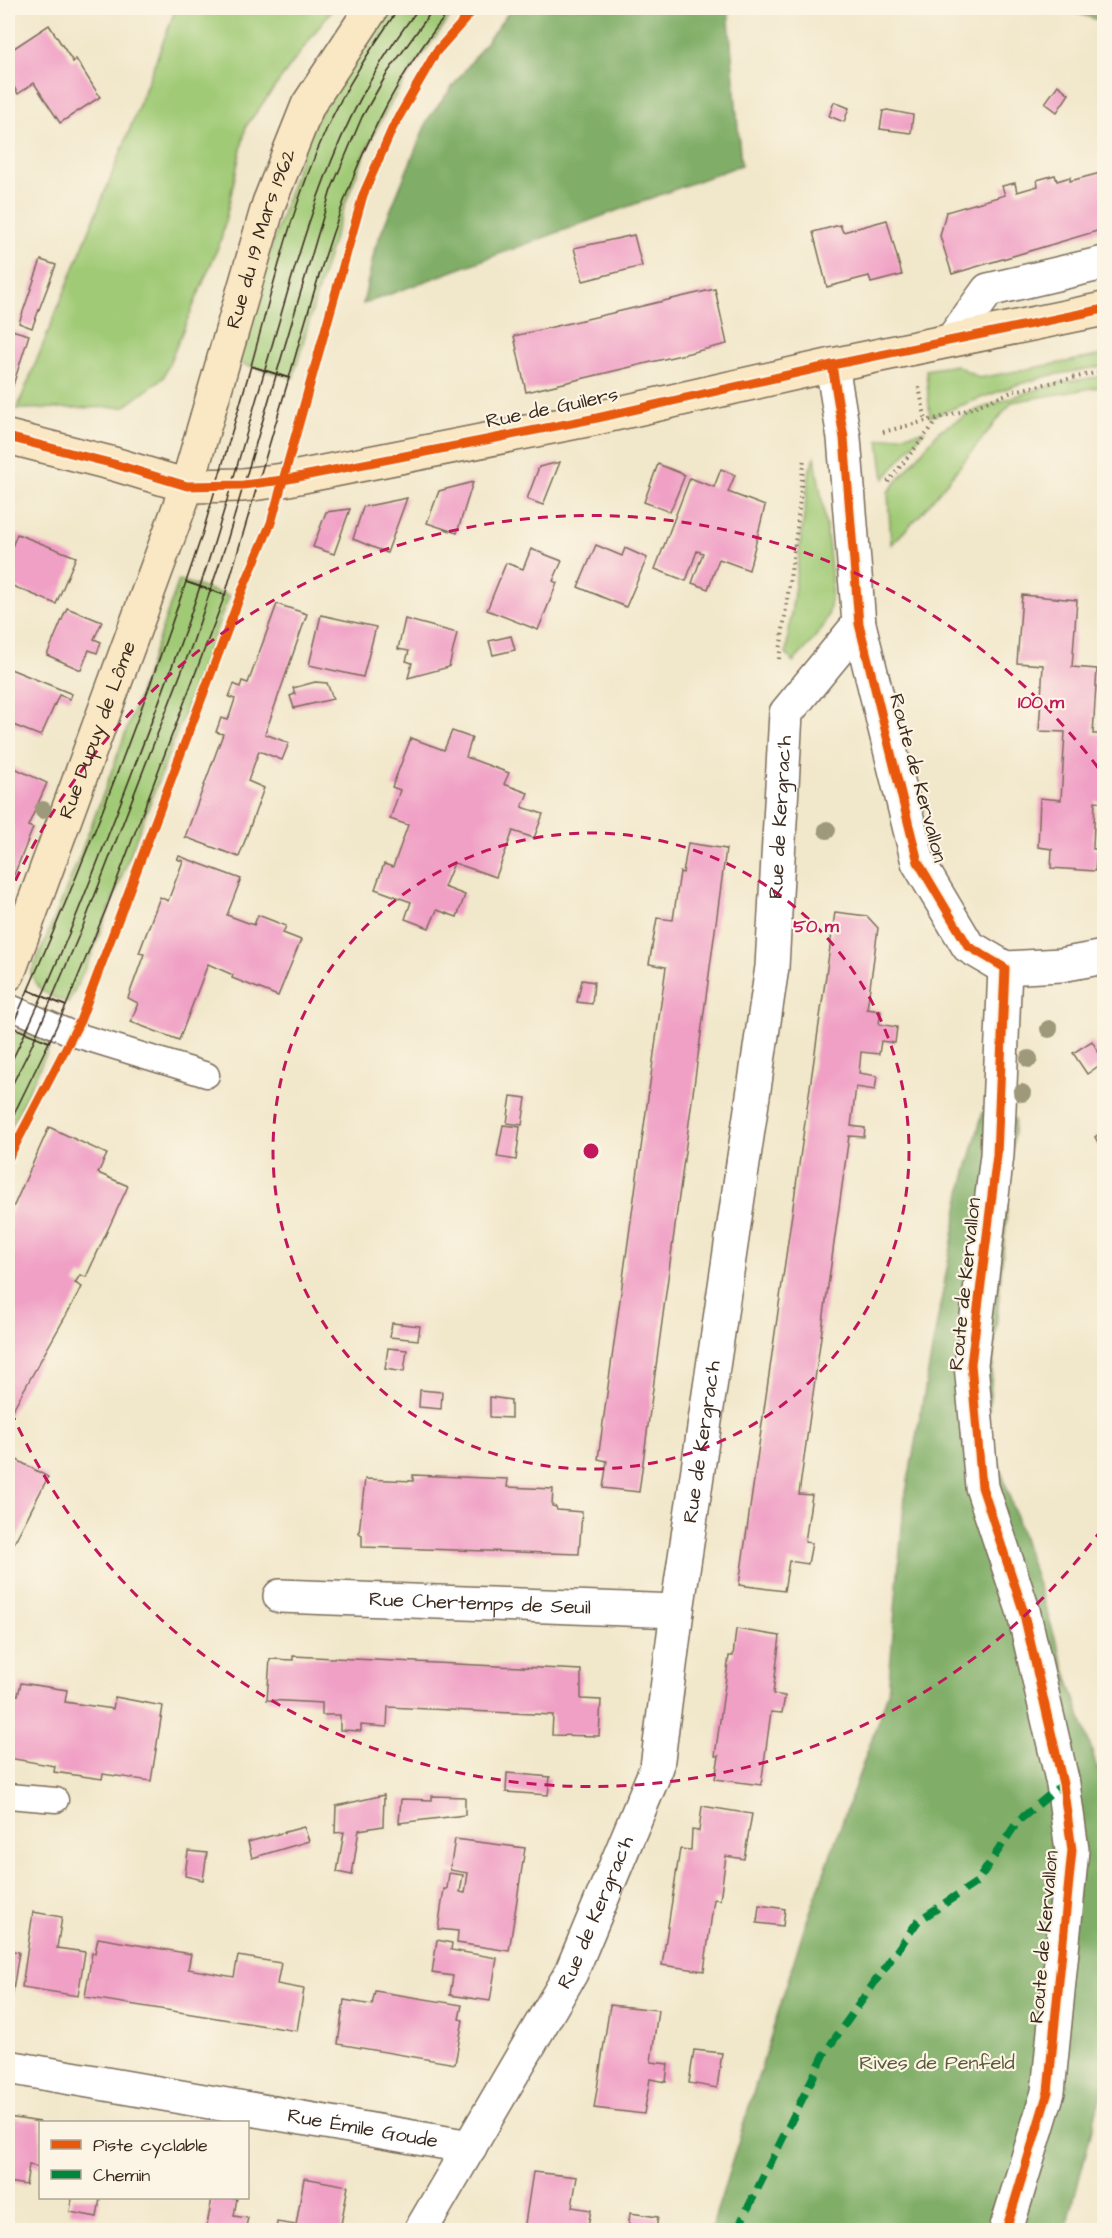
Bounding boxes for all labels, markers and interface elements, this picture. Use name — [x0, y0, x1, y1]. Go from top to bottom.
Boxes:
street label: Rue du 19 Mars 1962 — [219, 144, 303, 332]
street label: Rue de Guilers — [483, 380, 621, 436]
street label: Rue Dupuy de Lôme — [52, 637, 143, 823]
street label: Route de Kervallon — [882, 690, 954, 866]
text: 100 m — [1018, 690, 1065, 715]
street label: Rue de Kergrac'h — [762, 735, 799, 900]
text: 50 m — [793, 914, 840, 939]
centre of rings — [581, 1141, 601, 1161]
street label: Route de Kervallon — [942, 1196, 988, 1372]
street label: Rue de Kergrac'h — [676, 1359, 728, 1525]
street label: Rue Chertemps de Seuil — [368, 1585, 591, 1622]
street label: Rue de Kergrac'h — [551, 1832, 641, 1994]
street label: Route de Kervallon — [1022, 1849, 1066, 2025]
park label: Rives de Penfeld — [859, 2049, 1015, 2077]
street label: Rue Émile Goude — [285, 2102, 440, 2155]
legend — [39, 2121, 249, 2199]
text: Piste cyclable — [93, 2133, 208, 2159]
text: Chemin — [93, 2163, 150, 2188]

